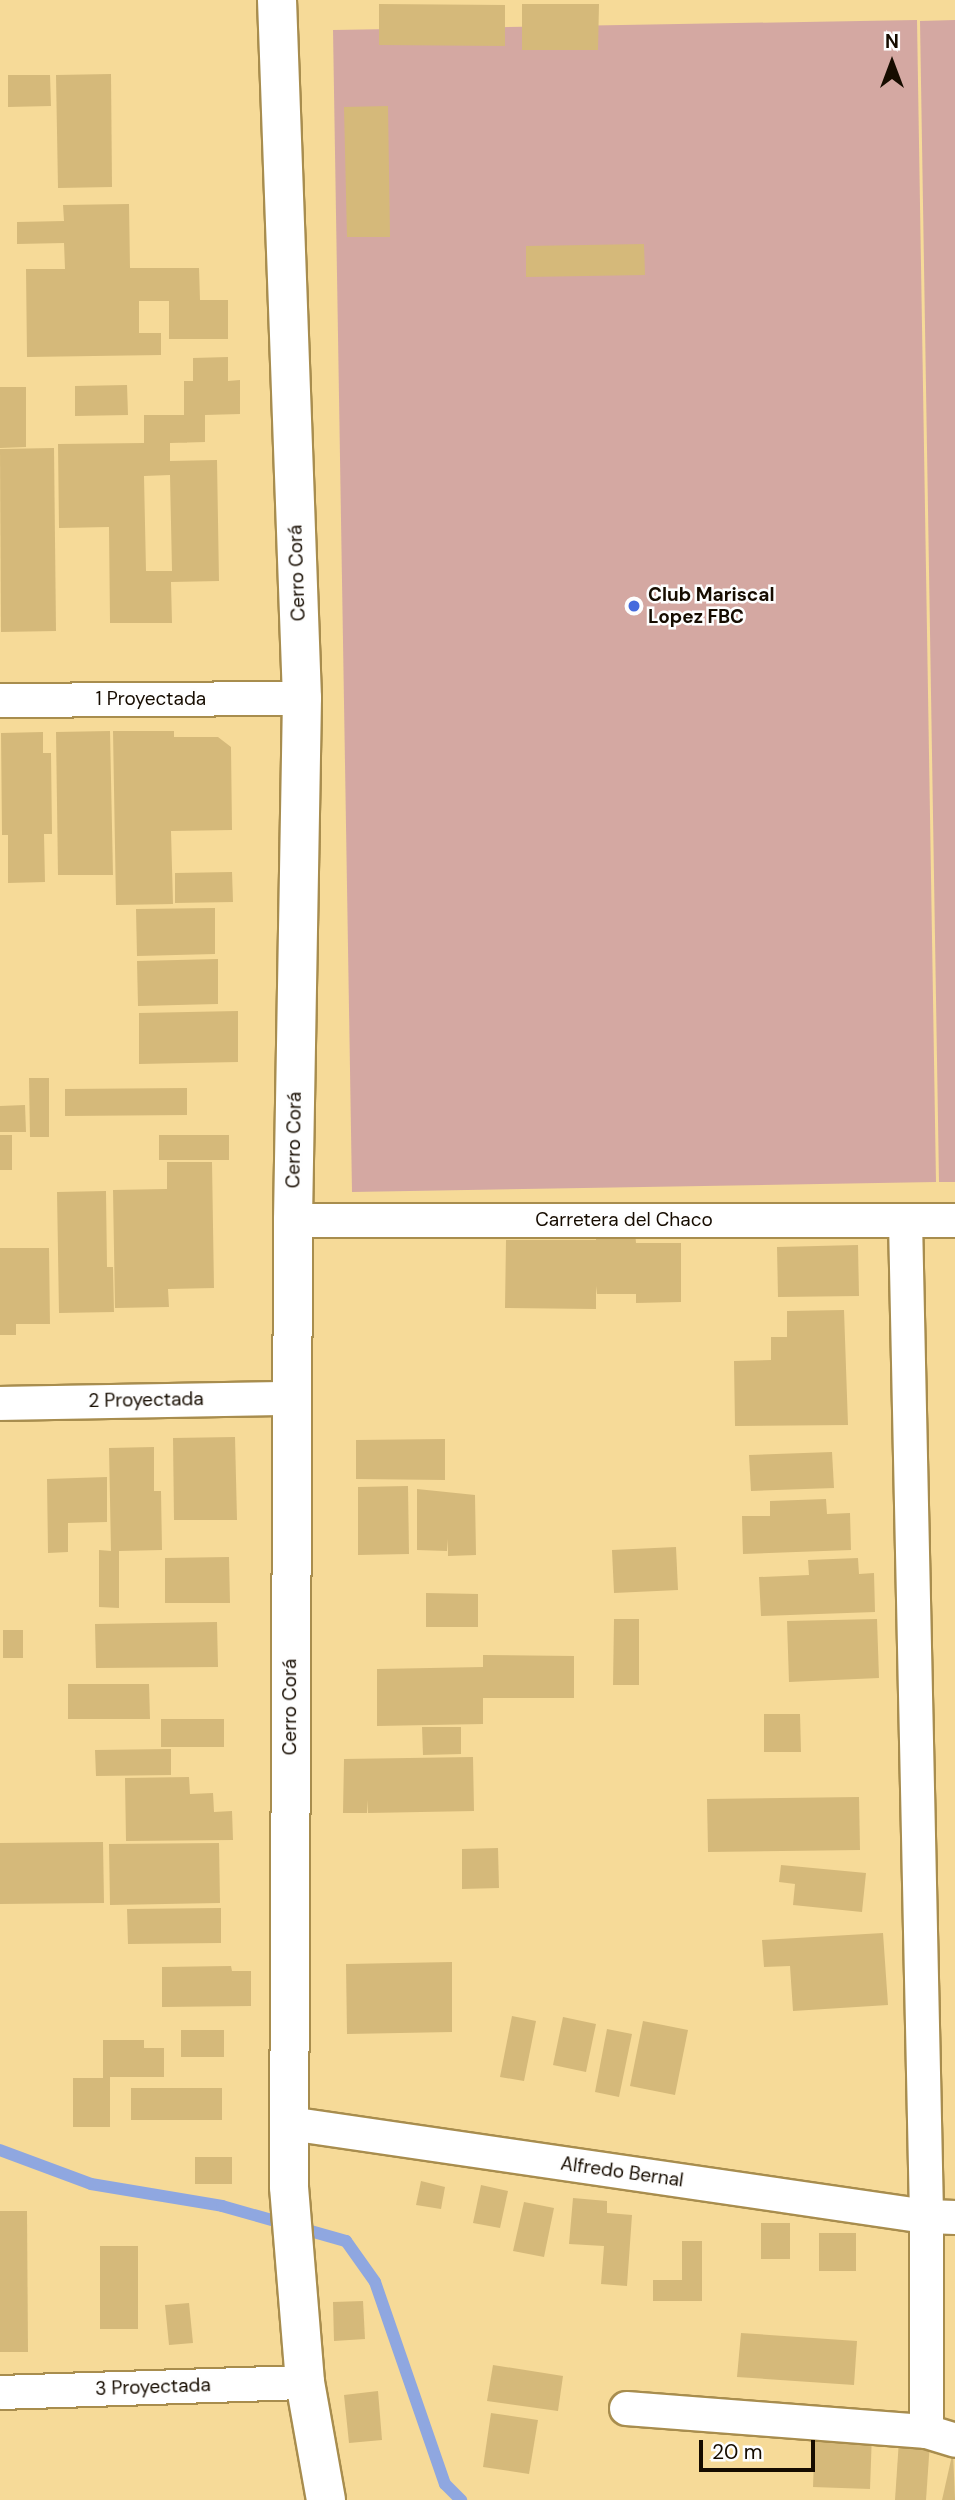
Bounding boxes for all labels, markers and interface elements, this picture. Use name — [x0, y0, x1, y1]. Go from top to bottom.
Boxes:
north arrow — [857, 28, 927, 98]
text: N — [885, 29, 899, 54]
street label: Cerro Corá — [284, 524, 310, 622]
place label: Club Mariscal Lopez FBC — [648, 584, 775, 628]
marker: Club Mariscal Lopez FBC — [626, 598, 642, 614]
street label: 1 Proyectada — [96, 688, 206, 710]
street label: Cerro Corá — [282, 1091, 306, 1189]
street label: Carretera del Chaco — [535, 1209, 713, 1231]
street label: 2 Proyectada — [88, 1388, 204, 1412]
street label: Cerro Corá — [279, 1659, 301, 1755]
street label: Alfredo Bernal — [559, 2152, 685, 2192]
street label: 3 Proyectada — [95, 2374, 211, 2400]
scale bar — [703, 2426, 818, 2470]
text: 20 m — [712, 2438, 763, 2466]

